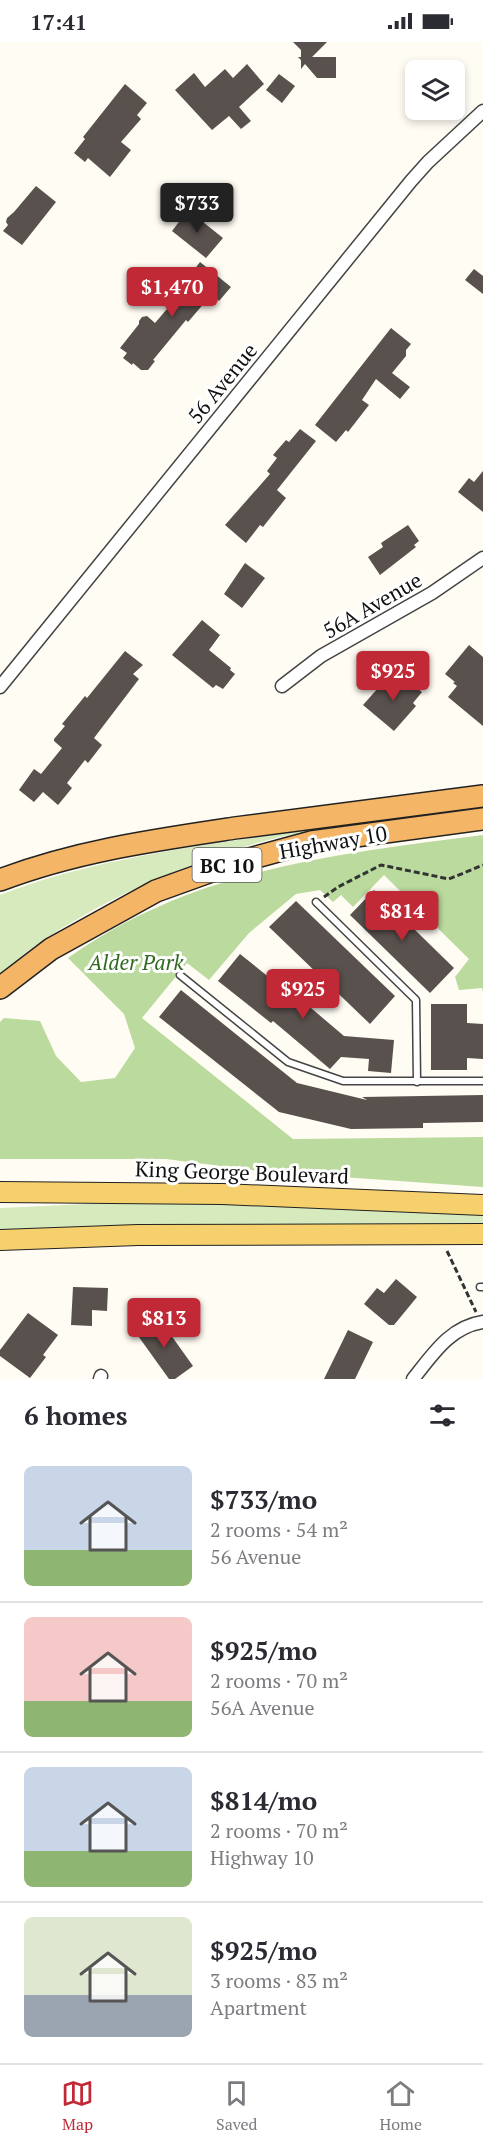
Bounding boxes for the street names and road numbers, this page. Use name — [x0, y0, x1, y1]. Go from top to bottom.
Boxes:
street label: 56 Avenue — [181, 337, 263, 429]
street label: 56A Avenue — [317, 565, 427, 645]
street label: Highway 10 — [277, 819, 389, 865]
road number: BC 10 — [192, 848, 262, 882]
street label: King George Boulevard — [135, 1154, 350, 1190]

